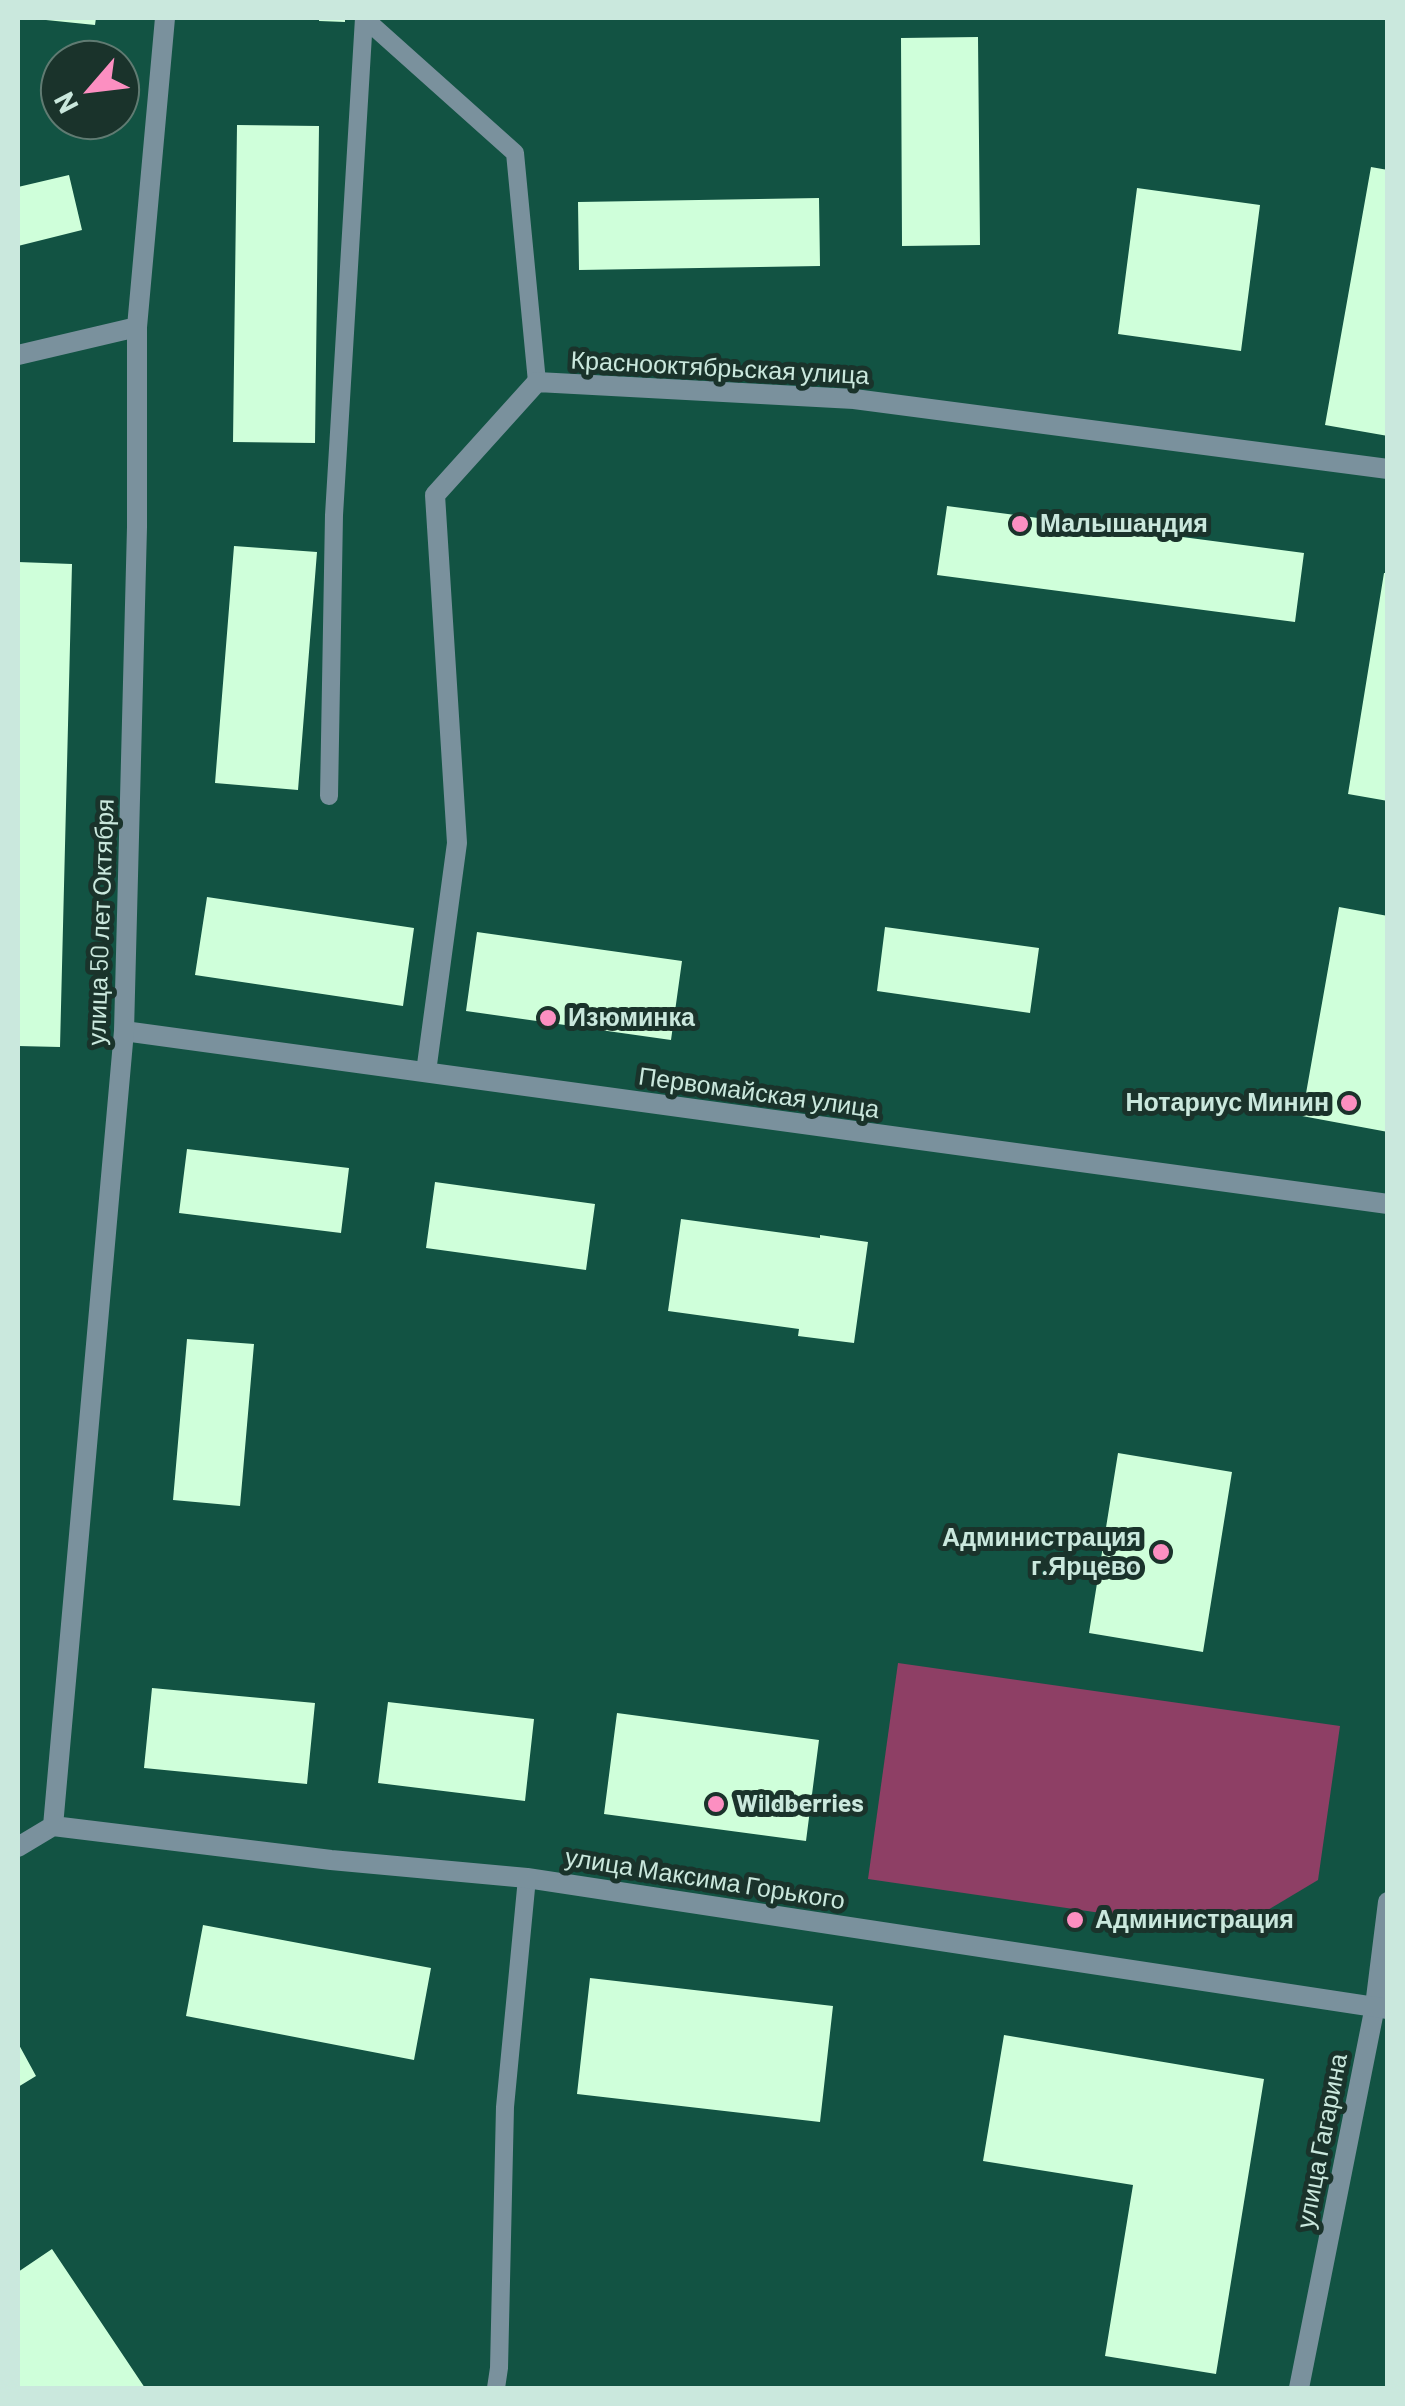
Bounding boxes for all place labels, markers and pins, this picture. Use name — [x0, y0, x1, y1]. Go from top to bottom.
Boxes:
place label: Малышандия — [1040, 509, 1208, 539]
marker: Малышандия — [1009, 513, 1031, 535]
place label: Изюминка — [568, 1003, 695, 1033]
marker: Изюминка — [537, 1007, 559, 1029]
place label: Нотариус Минин — [1126, 1088, 1329, 1118]
marker: Нотариус Минин — [1338, 1092, 1360, 1114]
place label: Администрация г.Ярцево — [942, 1523, 1141, 1582]
marker: Администрация г.Ярцево — [1150, 1541, 1172, 1563]
place label: Wildberries — [736, 1789, 864, 1819]
marker: Wildberries — [705, 1793, 727, 1815]
place label: Администрация — [1095, 1905, 1294, 1935]
marker: Администрация — [1064, 1909, 1086, 1931]

